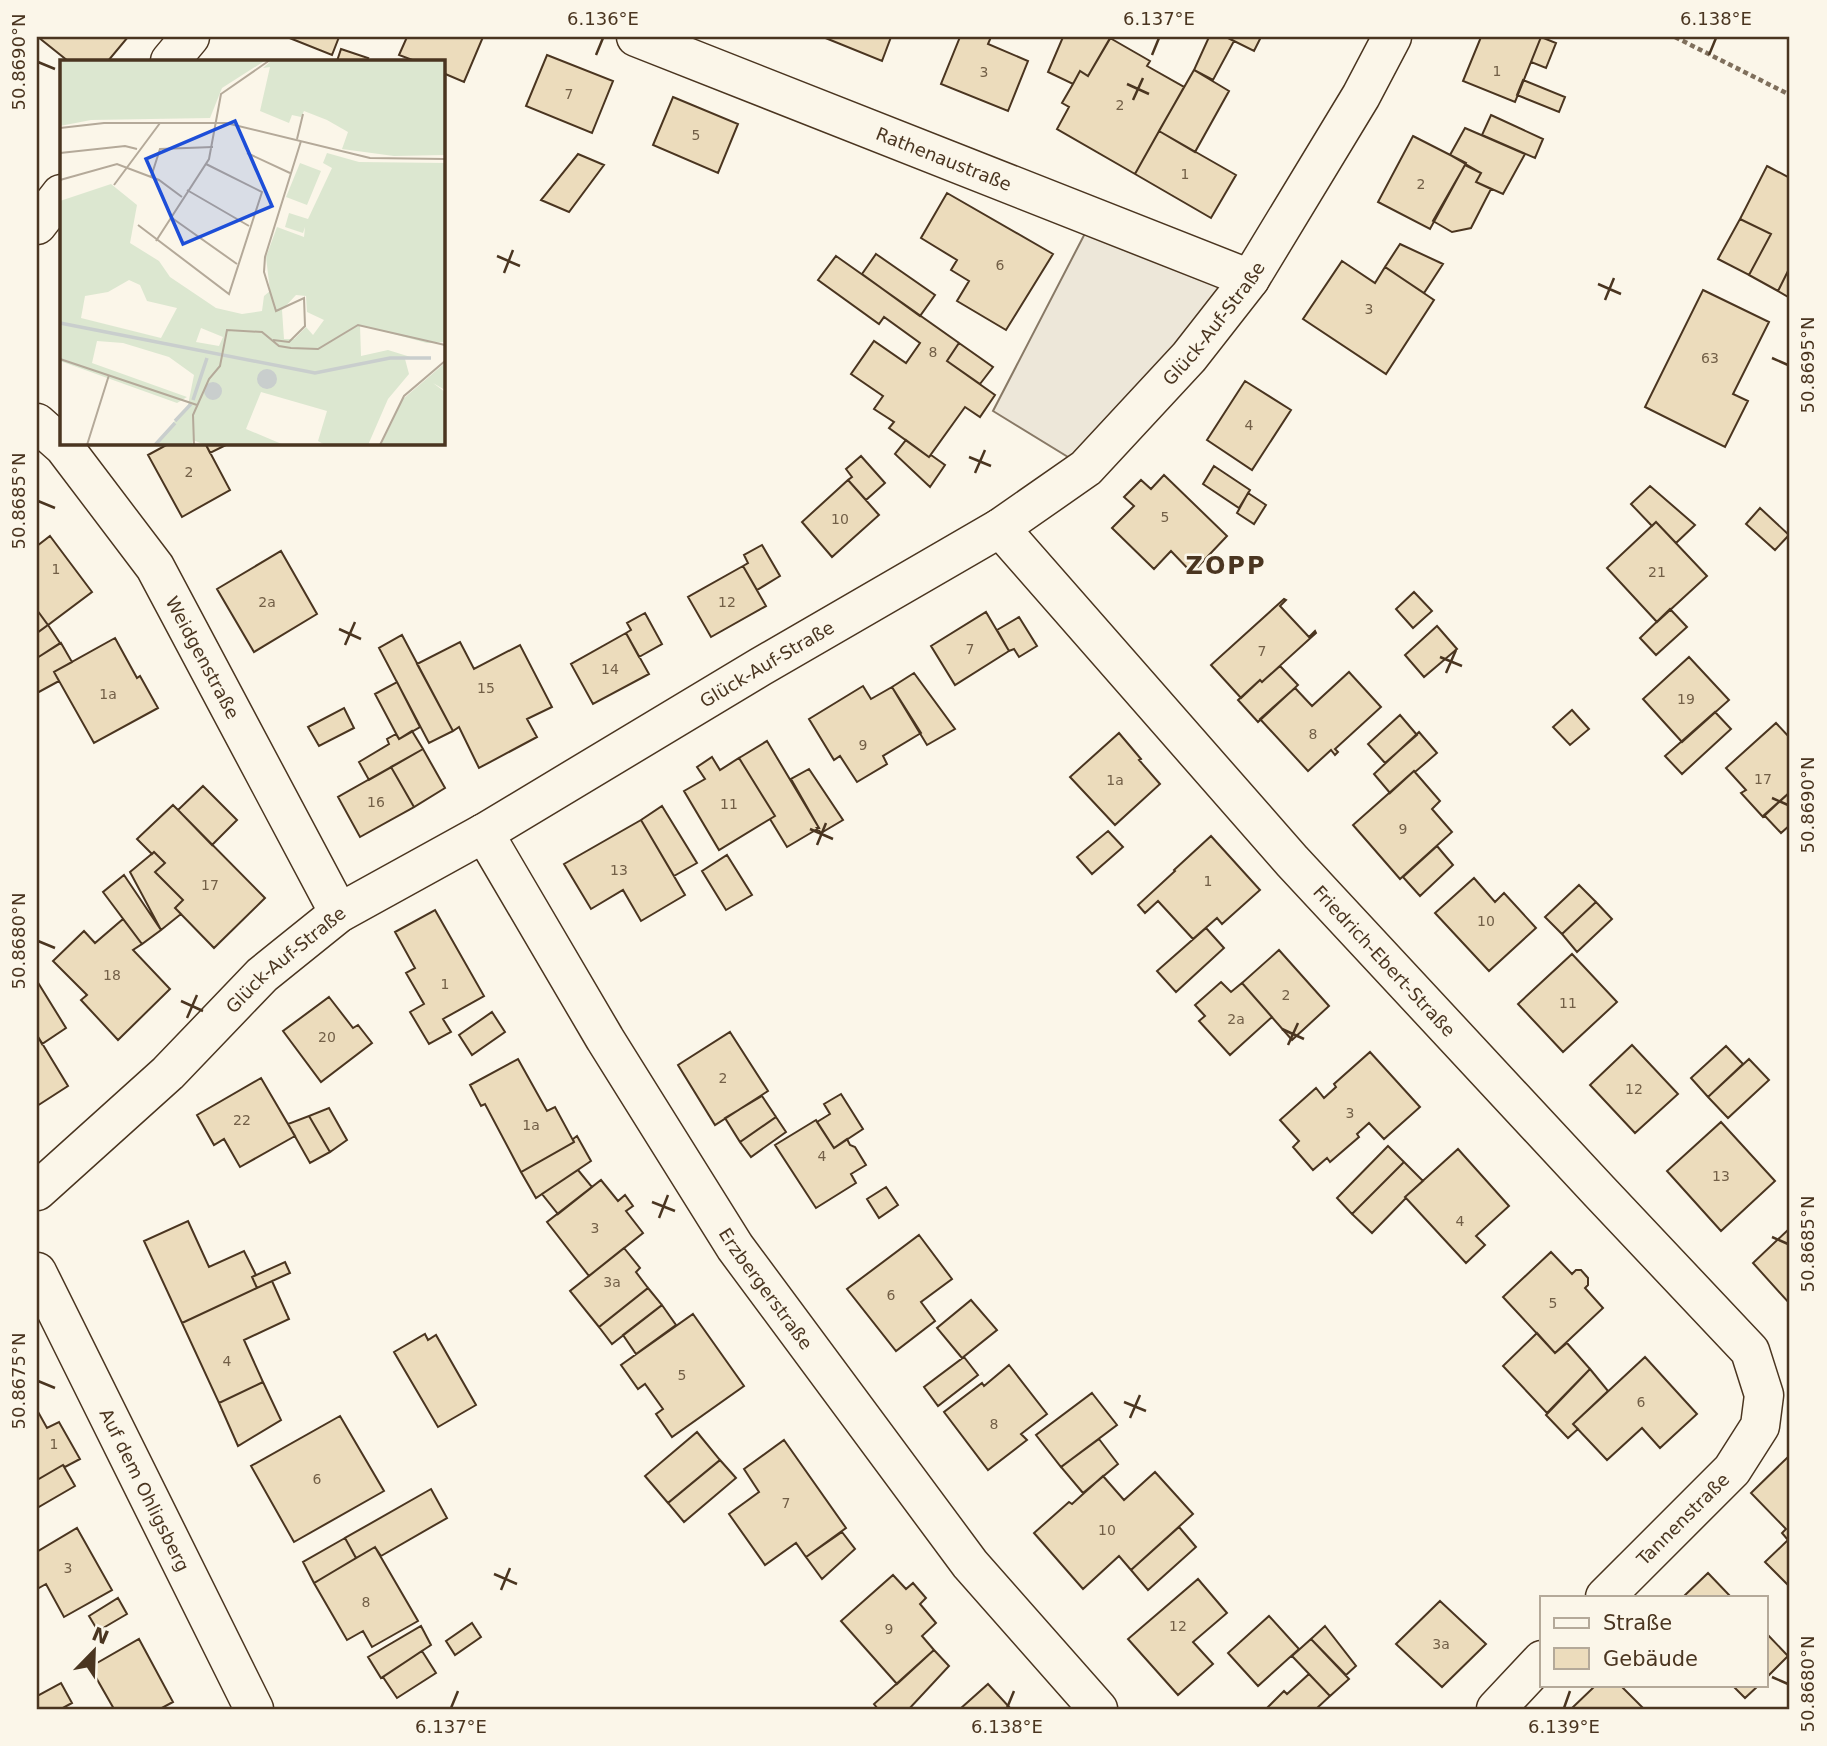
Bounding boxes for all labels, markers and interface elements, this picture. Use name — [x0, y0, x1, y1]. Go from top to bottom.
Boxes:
text: 6.136°E — [567, 8, 639, 29]
text: 6.137°E — [1123, 8, 1195, 29]
text: 6.138°E — [1680, 8, 1752, 29]
text: 50.8690°N — [8, 14, 29, 110]
inset map — [60, 60, 444, 444]
house number: 1 — [1493, 63, 1501, 79]
house number: 3 — [980, 64, 988, 80]
house number: 7 — [565, 86, 573, 102]
house number: 2 — [1116, 97, 1124, 113]
street label: Rathenaustraße — [873, 122, 1015, 195]
house number: 5 — [692, 127, 700, 143]
house number: 1 — [1181, 166, 1189, 182]
house number: 2 — [1417, 176, 1425, 192]
house number: 6 — [996, 257, 1005, 273]
street label: Glück-Auf-Straße — [1158, 258, 1269, 389]
house number: 3 — [1365, 301, 1373, 317]
text: 50.8695°N — [1797, 317, 1818, 413]
house number: 8 — [929, 344, 937, 360]
house number: 63 — [1701, 350, 1719, 366]
house number: 4 — [1245, 417, 1254, 433]
text: 50.8685°N — [8, 453, 29, 549]
house number: 2 — [185, 464, 193, 480]
house number: 5 — [1161, 509, 1169, 525]
house number: 10 — [831, 511, 849, 527]
district label: ZOPP — [1186, 552, 1266, 580]
house number: 1 — [52, 561, 60, 577]
house number: 21 — [1648, 564, 1666, 580]
street label: Weidgenstraße — [162, 593, 244, 722]
house number: 2a — [258, 594, 276, 610]
house number: 12 — [718, 594, 736, 610]
street label: Glück-Auf-Straße — [696, 616, 837, 711]
house number: 7 — [966, 641, 974, 657]
house number: 7 — [1258, 643, 1266, 659]
house number: 14 — [601, 661, 619, 677]
house number: 15 — [477, 680, 495, 696]
house number: 1a — [99, 686, 117, 702]
house number: 19 — [1677, 691, 1695, 707]
house number: 8 — [1309, 726, 1317, 742]
house number: 9 — [859, 737, 867, 753]
text: 50.8690°N — [1797, 757, 1818, 853]
house number: 17 — [1754, 771, 1772, 787]
house number: 1a — [1106, 772, 1124, 788]
house number: 16 — [367, 794, 385, 810]
house number: 11 — [720, 796, 738, 812]
house number: 9 — [1399, 821, 1407, 837]
house number: 13 — [610, 862, 628, 878]
house number: 1 — [1204, 873, 1212, 889]
house number: 17 — [201, 877, 219, 893]
street label: Friedrich-Ebert-Straße — [1309, 881, 1460, 1040]
text: 50.8680°N — [8, 893, 29, 989]
street label: Glück-Auf-Straße — [221, 902, 349, 1017]
house number: 10 — [1477, 913, 1495, 929]
house number: 18 — [103, 967, 121, 983]
house number: 1 — [441, 976, 449, 992]
house number: 2 — [1282, 987, 1290, 1003]
house number: 11 — [1559, 995, 1577, 1011]
house number: 2a — [1227, 1011, 1245, 1027]
house number: 20 — [318, 1029, 336, 1045]
house number: 2 — [719, 1070, 727, 1086]
house number: 12 — [1625, 1081, 1643, 1097]
house number: 3 — [1346, 1105, 1354, 1121]
house number: 22 — [233, 1112, 251, 1128]
house number: 1a — [522, 1117, 540, 1133]
house number: 4 — [818, 1148, 827, 1164]
house number: 13 — [1712, 1168, 1730, 1184]
text: 50.8685°N — [1797, 1196, 1818, 1292]
house number: 4 — [1456, 1213, 1465, 1229]
house number: 3 — [591, 1220, 599, 1236]
street label: Erzbergerstraße — [715, 1224, 817, 1353]
house number: 3a — [603, 1274, 621, 1290]
house number: 6 — [887, 1287, 896, 1303]
house number: 5 — [1549, 1295, 1557, 1311]
text: 50.8675°N — [8, 1333, 29, 1429]
house number: 4 — [223, 1353, 232, 1369]
house number: 5 — [678, 1367, 686, 1383]
house number: 6 — [1637, 1394, 1646, 1410]
street label: Auf dem Ohligsberg — [96, 1405, 194, 1575]
house number: 8 — [990, 1416, 998, 1432]
house number: 1 — [50, 1436, 58, 1452]
street label: Tannenstraße — [1632, 1469, 1733, 1570]
house number: 6 — [313, 1471, 322, 1487]
house number: 7 — [782, 1495, 790, 1511]
house number: 10 — [1098, 1522, 1116, 1538]
house number: 3 — [64, 1560, 72, 1576]
house number: 8 — [362, 1594, 370, 1610]
legend — [1540, 1596, 1768, 1686]
text: Straße — [1603, 1611, 1672, 1635]
north arrow — [60, 1616, 130, 1686]
house number: 12 — [1169, 1618, 1187, 1634]
house number: 9 — [885, 1621, 893, 1637]
text: N — [89, 1622, 112, 1649]
house number: 3a — [1432, 1636, 1450, 1652]
text: 50.8680°N — [1797, 1636, 1818, 1732]
text: Gebäude — [1603, 1647, 1698, 1671]
text: 6.137°E — [415, 1716, 487, 1737]
text: 6.138°E — [971, 1716, 1043, 1737]
text: 6.139°E — [1528, 1716, 1600, 1737]

